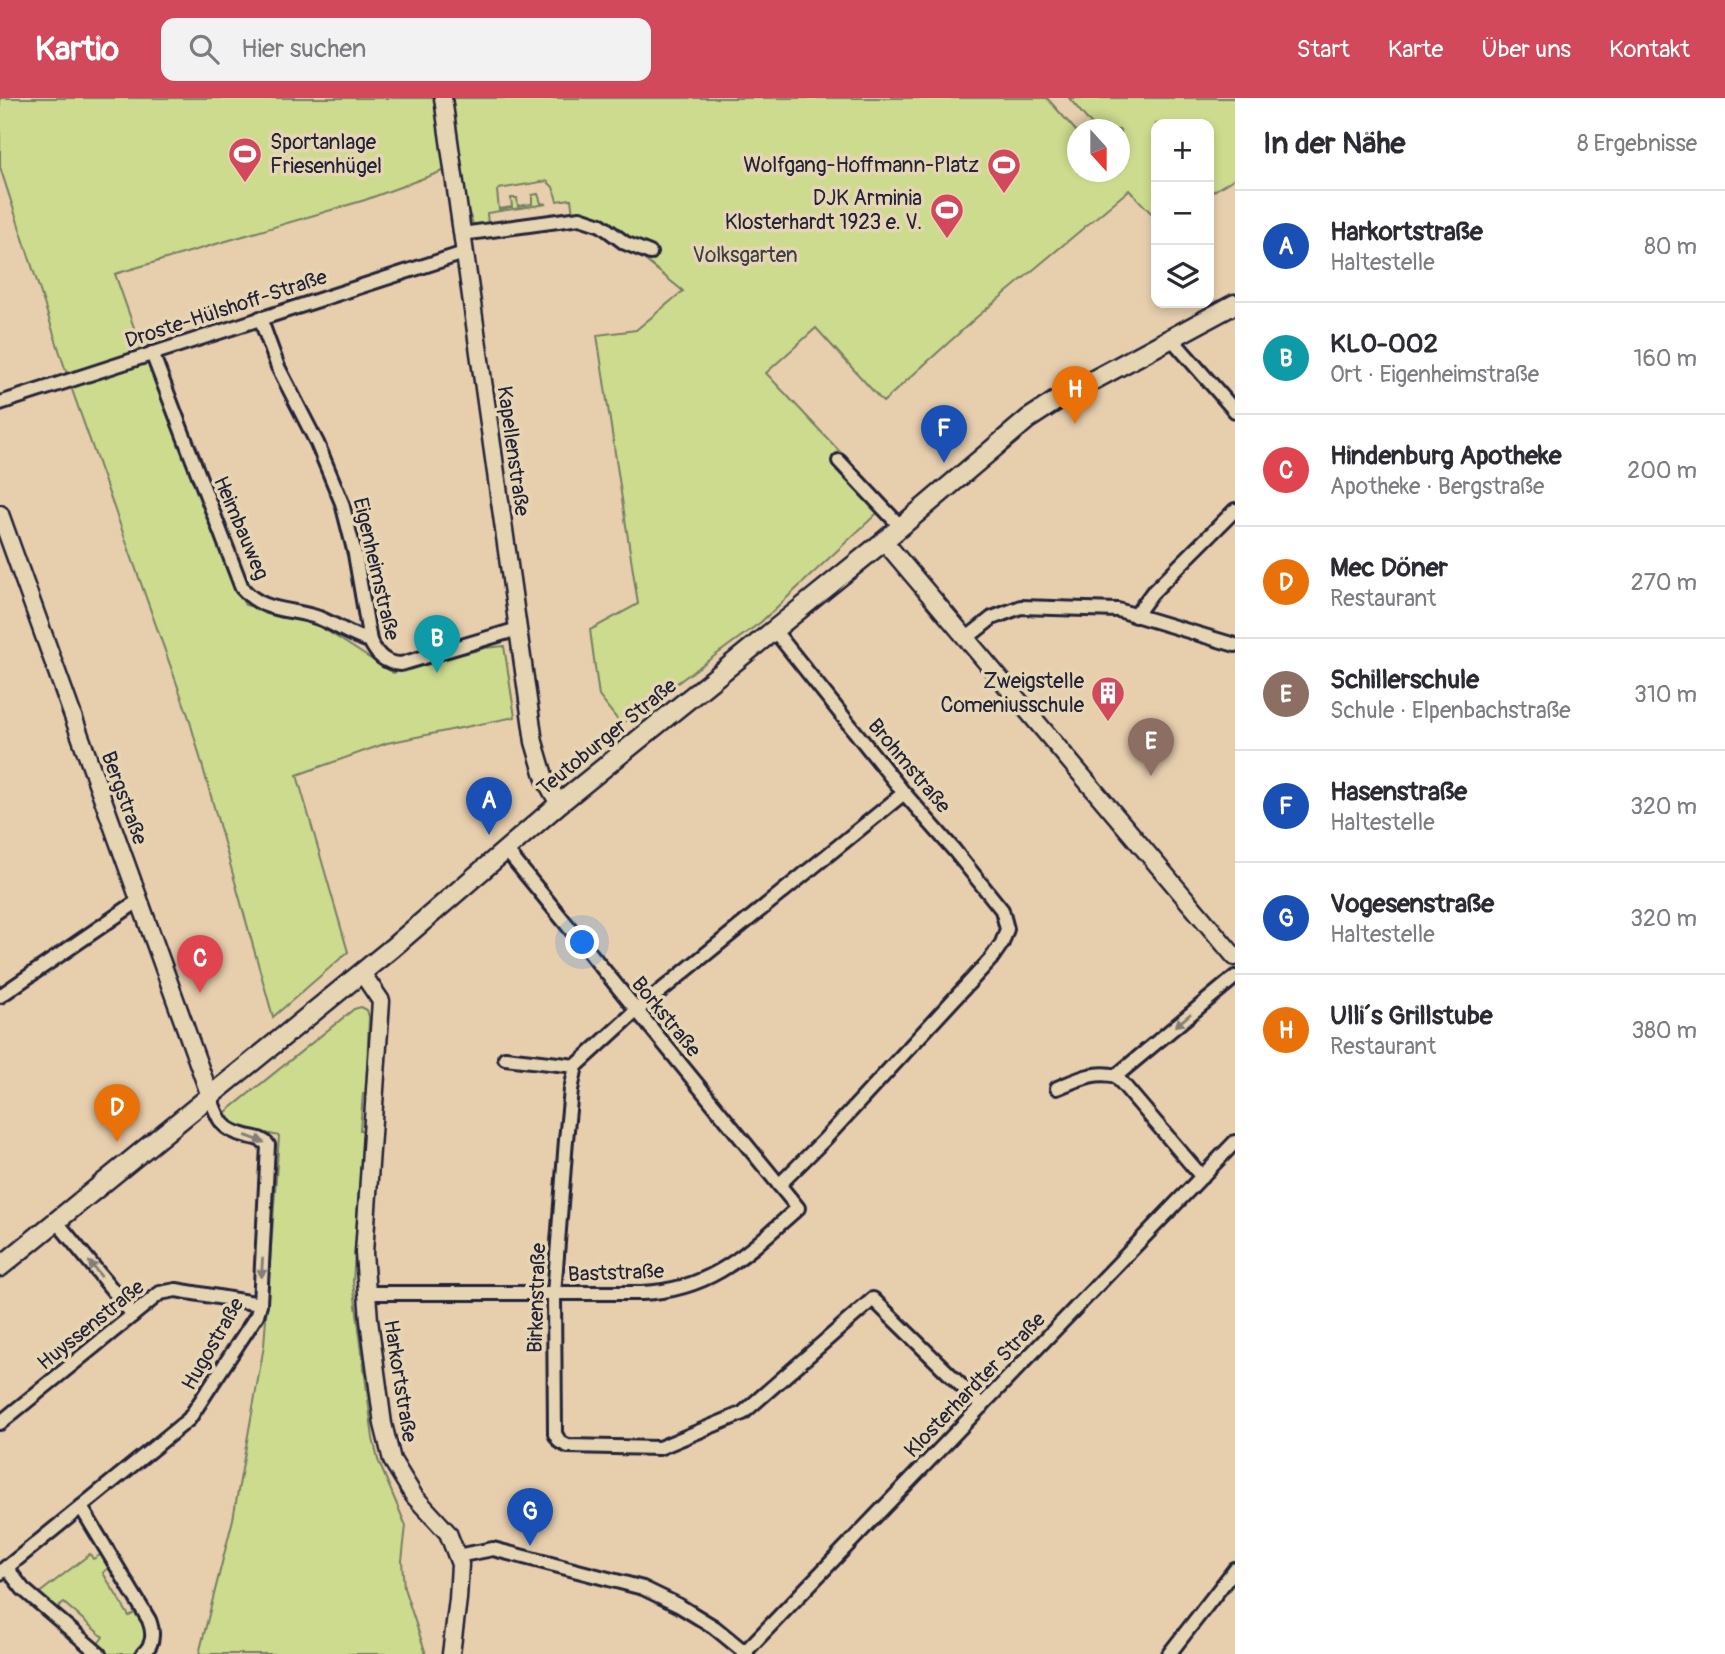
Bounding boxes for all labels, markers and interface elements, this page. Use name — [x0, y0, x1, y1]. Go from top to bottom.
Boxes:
search box — [161, 18, 651, 81]
text: Kartio — [35, 29, 119, 70]
icon: search — [185, 30, 223, 68]
text: Hier suchen — [241, 33, 366, 65]
text: Start — [1297, 35, 1350, 64]
text: Karte — [1388, 35, 1443, 64]
text: Über uns — [1481, 35, 1571, 64]
text: Kontakt — [1609, 35, 1690, 64]
north arrow — [1067, 119, 1130, 182]
map controls — [1151, 119, 1214, 308]
button: + — [1151, 119, 1214, 182]
text: In der Nähe — [1263, 125, 1405, 162]
place label: Sportanlage Friesenhügel — [270, 129, 382, 180]
text: 8 Ergebnisse — [1577, 129, 1697, 158]
sports icon: Sportanlage Friesenhügel — [226, 135, 264, 184]
sports icon: Wolfgang-Hoffmann-Platz — [985, 146, 1023, 195]
place label: Wolfgang-Hoffmann-Platz — [743, 152, 979, 179]
button: − — [1151, 182, 1214, 245]
place label: DJK Arminia Klosterhardt 1923 e. V. — [725, 185, 922, 236]
sports icon: DJK Arminia Klosterhardt 1923 e. V. — [928, 191, 966, 240]
text: Harkortstraße — [1330, 216, 1483, 248]
text: A — [1279, 232, 1293, 261]
text: 80 m — [1644, 232, 1697, 261]
park label: Volksgarten — [692, 242, 798, 269]
button: layers — [1151, 245, 1214, 308]
text: Haltestelle — [1330, 248, 1435, 277]
street label: Droste-Hülshoff-Straße — [122, 263, 331, 354]
text: KLO-002 — [1330, 328, 1438, 360]
text: B — [1279, 344, 1293, 373]
text: 160 m — [1633, 344, 1697, 373]
text: Ort · Eigenheimstraße — [1330, 360, 1539, 389]
pin: H — [1052, 366, 1098, 424]
street label: Kapellenstraße — [491, 384, 536, 518]
pin: F — [921, 405, 967, 463]
text: Hindenburg Apotheke — [1330, 440, 1562, 472]
text: C — [1279, 456, 1293, 485]
text: 200 m — [1627, 456, 1697, 485]
street label: Heimbauweg — [207, 472, 275, 584]
text: Apotheke · Bergstraße — [1330, 472, 1544, 501]
street label: Eigenheimstraße — [346, 495, 406, 644]
text: Mec Döner — [1330, 552, 1448, 584]
text: D — [1279, 568, 1293, 597]
text: 270 m — [1631, 568, 1697, 597]
text: Restaurant — [1330, 584, 1436, 613]
pin: B — [414, 615, 460, 673]
text: Schillerschule — [1330, 664, 1479, 696]
place label: Zweigstelle Comeniusschule — [940, 668, 1085, 719]
street label: Teutoburger Straße — [532, 672, 683, 802]
building icon: Zweigstelle Comeniusschule — [1089, 674, 1127, 723]
text: E — [1280, 680, 1292, 709]
text: 310 m — [1634, 680, 1697, 709]
text: Schule · Elpenbachstraße — [1330, 696, 1571, 725]
street label: Brohmstraße — [862, 713, 957, 819]
pin: E — [1128, 718, 1174, 776]
street label: Bergstraße — [95, 748, 154, 849]
text: Hasenstraße — [1330, 776, 1467, 808]
pin: A — [466, 777, 512, 835]
text: F — [1279, 792, 1293, 821]
text: 320 m — [1630, 792, 1697, 821]
text: Haltestelle — [1330, 808, 1435, 837]
text: Vogesenstraße — [1330, 888, 1494, 920]
text: G — [1278, 904, 1294, 933]
text: 320 m — [1630, 904, 1697, 933]
text: Haltestelle — [1330, 920, 1435, 949]
your location — [565, 925, 599, 959]
pin: C — [177, 935, 223, 993]
street label: Borkstraße — [625, 971, 707, 1063]
text: Ulli´s Grillstube — [1330, 1000, 1493, 1032]
one-way arrow — [1174, 1012, 1191, 1027]
text: H — [1279, 1016, 1293, 1045]
text: 380 m — [1631, 1016, 1697, 1045]
text: Restaurant — [1330, 1032, 1436, 1061]
pin: D — [94, 1084, 140, 1142]
one-way arrow — [245, 1134, 266, 1145]
street label: Birkenstraße — [522, 1242, 552, 1354]
one-way arrow — [256, 1258, 267, 1280]
street label: Baststraße — [567, 1258, 665, 1288]
one-way arrow — [87, 1260, 102, 1278]
street label: Huyssenstraße — [32, 1273, 150, 1376]
street label: Hugostraße — [176, 1292, 251, 1395]
street label: Klosterhardter Straße — [899, 1306, 1052, 1464]
street label: Harkortstraße — [377, 1318, 423, 1445]
pin: G — [507, 1488, 553, 1546]

